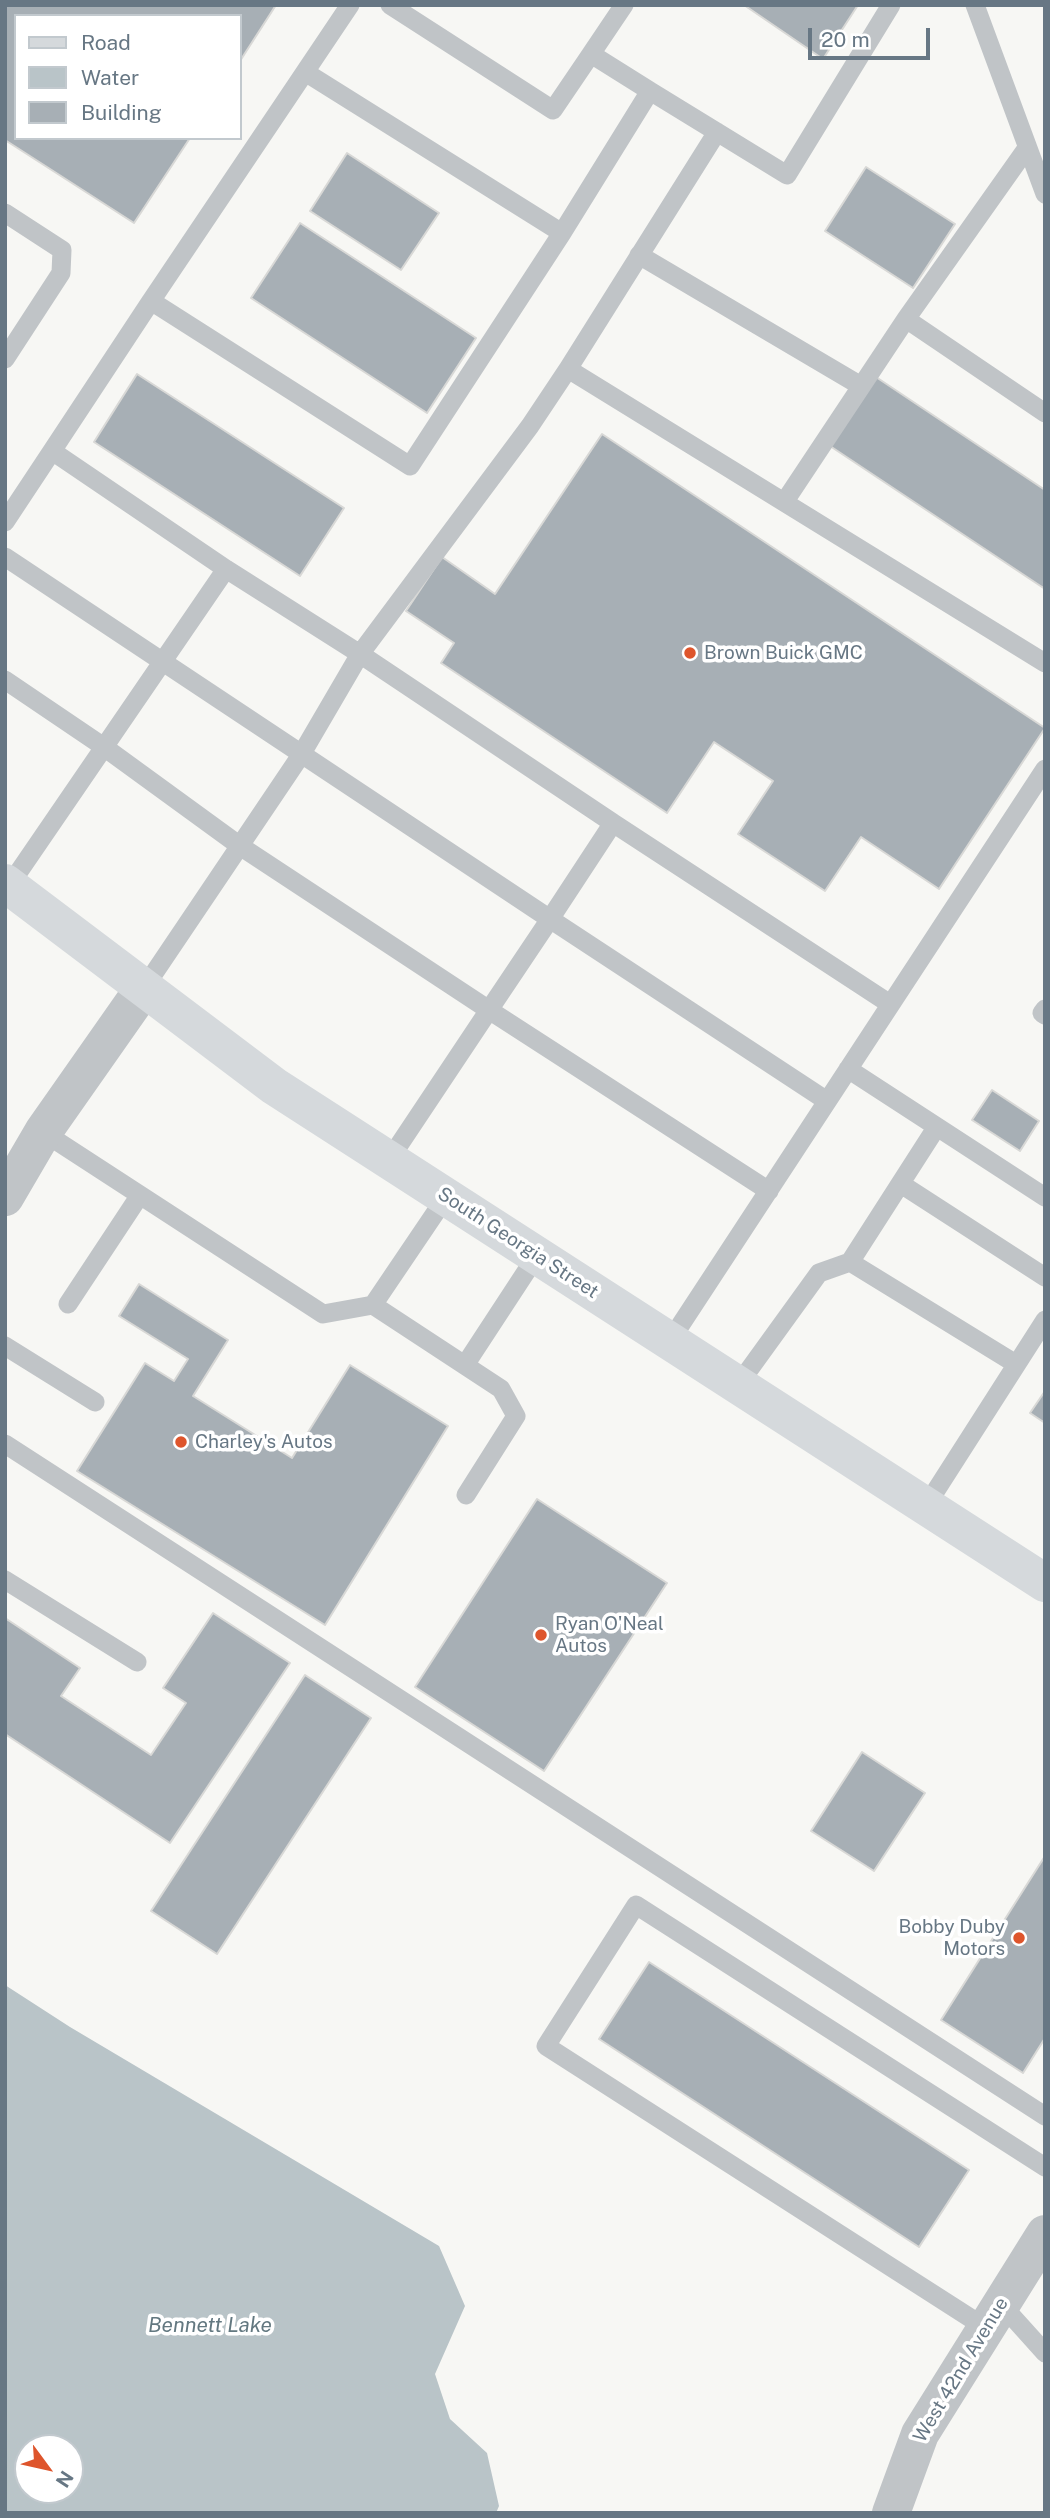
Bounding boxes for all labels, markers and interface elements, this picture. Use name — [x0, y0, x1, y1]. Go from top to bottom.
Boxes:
legend — [14, 14, 242, 140]
scale bar — [812, 14, 934, 58]
text: 20 m — [821, 27, 870, 52]
text: Road — [81, 30, 131, 55]
text: Water — [81, 65, 139, 90]
text: Building — [81, 100, 162, 125]
place label: Brown Buick GMC — [704, 642, 863, 664]
marker: Brown Buick GMC — [682, 645, 698, 661]
street label: South Georgia Street — [433, 1182, 603, 1304]
place label: Charley's Autos — [195, 1431, 333, 1453]
marker: Charley's Autos — [173, 1434, 189, 1450]
place label: Ryan O'Neal Autos — [555, 1613, 664, 1657]
marker: Ryan O'Neal Autos — [533, 1627, 549, 1643]
place label: Bobby Duby Motors — [898, 1916, 1005, 1960]
marker: Bobby Duby Motors — [1011, 1930, 1027, 1946]
street label: West 42nd Avenue — [909, 2293, 1013, 2447]
water label: Bennett Lake — [148, 2313, 272, 2339]
north arrow — [14, 2434, 84, 2504]
text: N — [52, 2467, 78, 2492]

